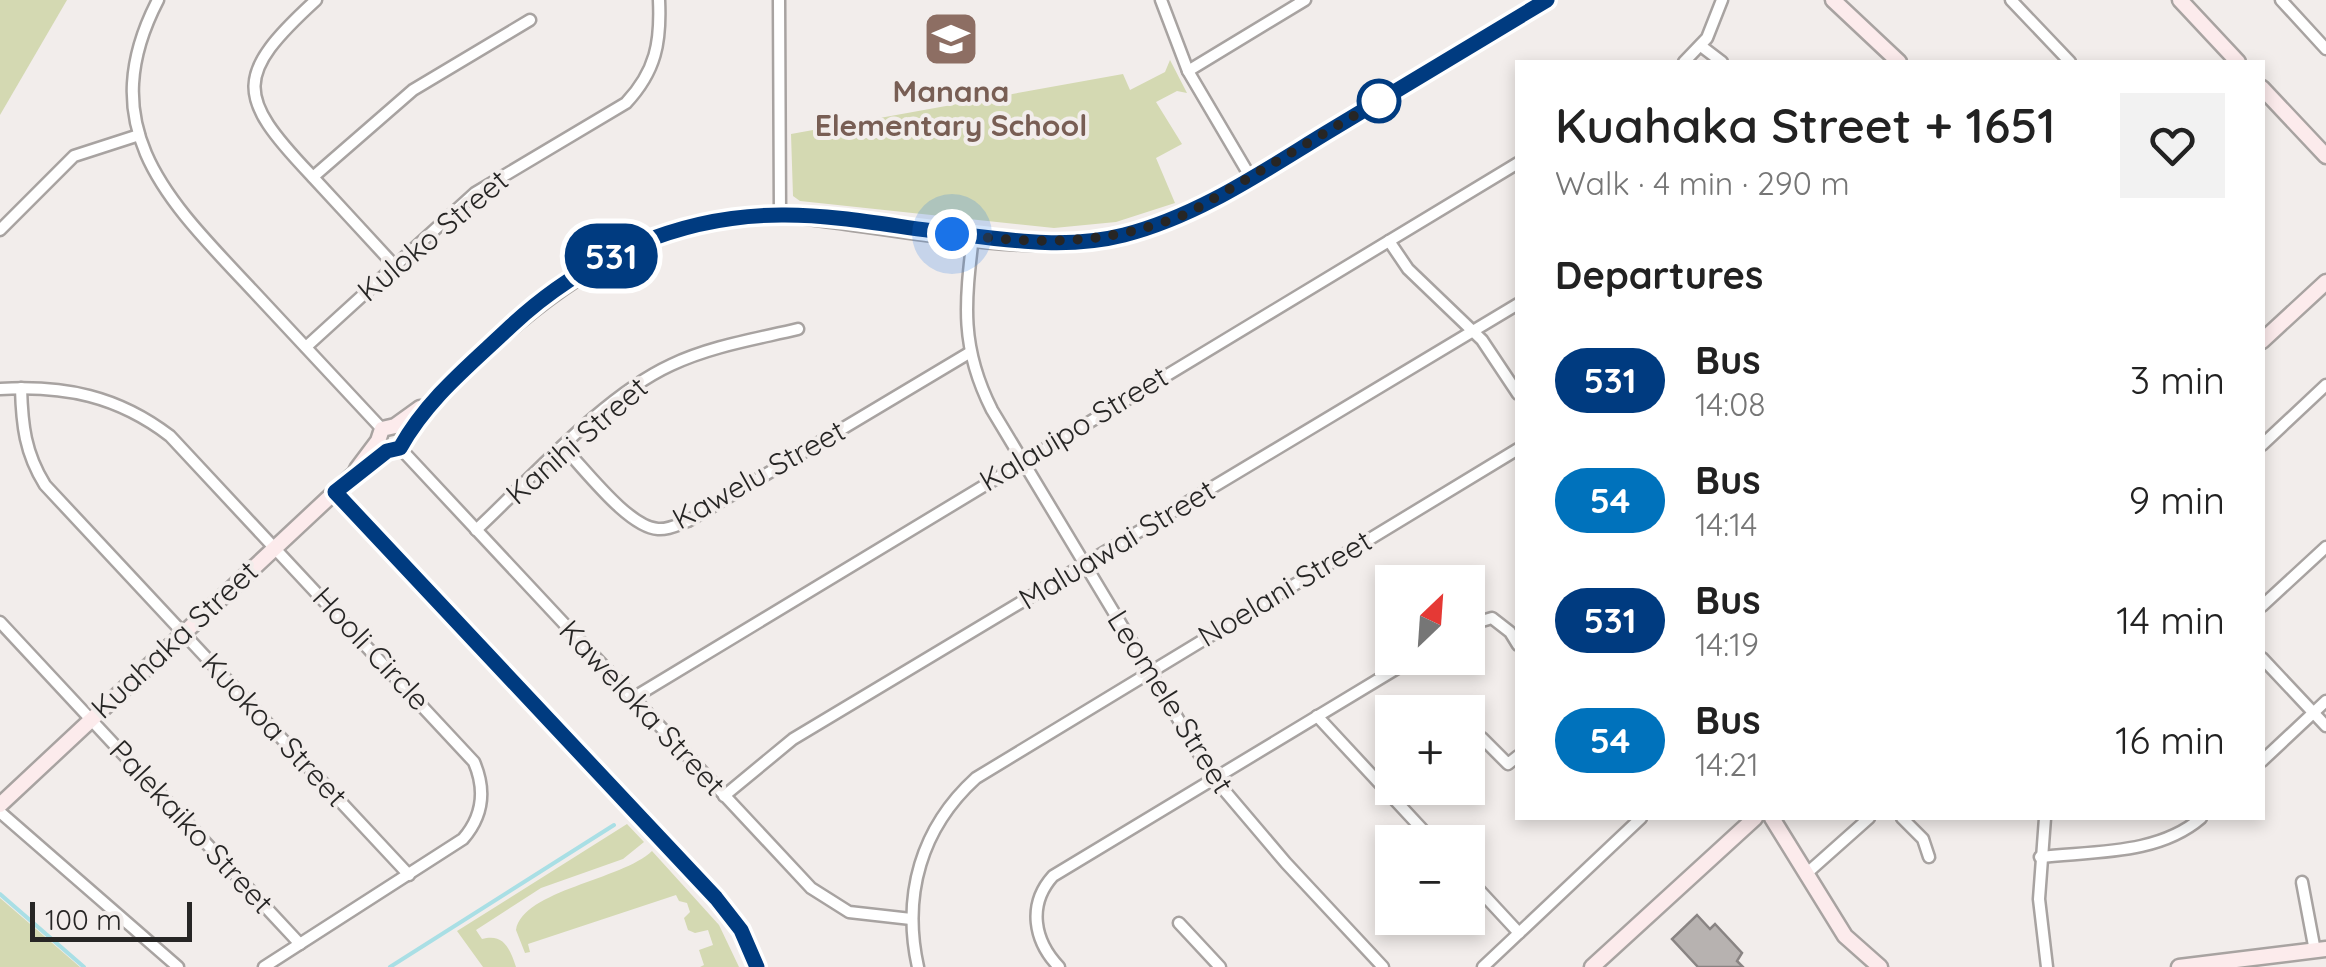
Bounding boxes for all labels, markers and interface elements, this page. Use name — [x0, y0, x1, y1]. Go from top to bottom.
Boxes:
school or university icon: Manana Elementary School — [921, 9, 981, 69]
place label: Manana Elementary School — [815, 72, 1087, 144]
unlabelled marker — [1358, 80, 1400, 122]
button: heart — [2120, 93, 2225, 198]
text: Kuahaka Street + 1651 — [1555, 95, 2056, 155]
street label: Kuloko Street — [349, 161, 516, 309]
text: Walk · 4 min · 290 m — [1555, 163, 1850, 203]
your location — [927, 209, 977, 259]
line badge: 531 — [554, 224, 668, 288]
text: 531 — [585, 234, 637, 278]
text: Departures — [1555, 251, 1763, 299]
text: Bus — [1695, 336, 1761, 384]
text: 3 min — [2130, 356, 2225, 404]
street label: Kalauipo Street — [972, 357, 1175, 499]
text: 531 — [1584, 358, 1636, 402]
street label: Kanihi Street — [498, 368, 655, 512]
text: 14:08 — [1695, 384, 1766, 424]
street label: Kawelu Street — [665, 411, 852, 537]
text: Bus — [1695, 456, 1761, 504]
street label: Maluawai Street — [1011, 471, 1222, 618]
text: 9 min — [2129, 476, 2225, 524]
text: 54 — [1590, 478, 1630, 522]
text: 14:14 — [1695, 504, 1757, 544]
street label: Noelani Street — [1191, 521, 1378, 655]
street label: Kuahaka Street — [83, 552, 266, 726]
north arrow — [1375, 565, 1485, 675]
map controls — [1375, 565, 1485, 935]
text: Bus — [1695, 576, 1761, 624]
street label: Hooli Circle — [305, 579, 439, 718]
text: 14 min — [2116, 596, 2225, 644]
text: 531 — [1584, 598, 1636, 642]
street label: Leomele Street — [1099, 603, 1242, 800]
street label: Kaweloka Street — [552, 611, 734, 803]
text: 14:19 — [1695, 624, 1759, 664]
street label: Kuokoa Street — [194, 644, 356, 814]
button: + — [1375, 695, 1485, 805]
text: Bus — [1695, 696, 1761, 744]
text: 16 min — [2115, 716, 2225, 764]
text: 54 — [1590, 718, 1630, 762]
street label: Palekaiko Street — [102, 732, 282, 921]
text: 14:21 — [1695, 744, 1759, 784]
button: − — [1375, 825, 1485, 935]
scale bar — [30, 897, 192, 942]
text: 100 m — [45, 902, 122, 937]

